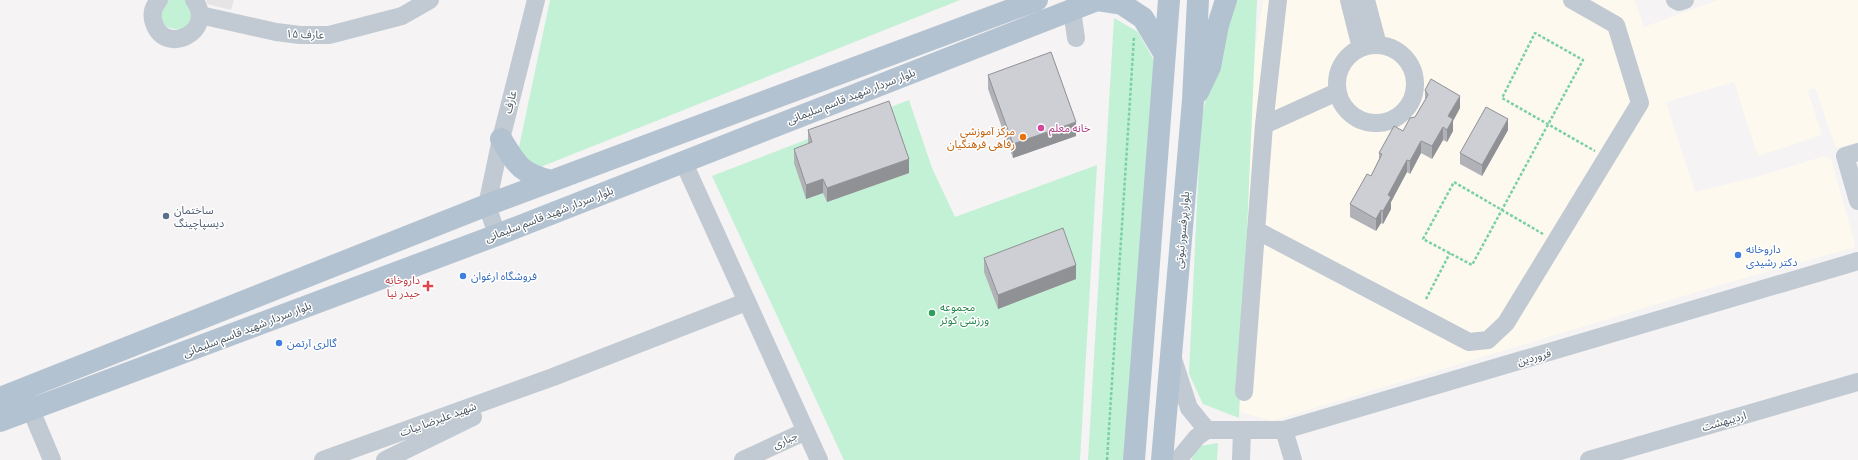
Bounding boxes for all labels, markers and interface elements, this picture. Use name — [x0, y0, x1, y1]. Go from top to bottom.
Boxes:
street label: عارف ۱۵ — [286, 27, 325, 42]
street label: بلوار سردار شهید قاسم سلیمانی — [785, 66, 918, 129]
street label: عارف — [501, 89, 520, 115]
place label: خانه معلم — [1049, 122, 1091, 137]
marker: خانه معلم — [1036, 123, 1046, 133]
place label: مرکز آموزشی رفاهی فرهنگیان — [947, 125, 1015, 151]
marker: مرکز آموزشی رفاهی فرهنگیان — [1018, 132, 1028, 142]
street label: بلوار سردار شهید قاسم سلیمانی — [483, 184, 616, 247]
street label: بلوار پرفسور ثبوتی — [1173, 191, 1193, 269]
place label: ساختمان دیسپاچینگ — [174, 204, 224, 231]
marker: ساختمان دیسپاچینگ — [161, 211, 171, 221]
place label: داروخانه دکتر رشیدی — [1746, 243, 1797, 269]
marker: داروخانه دکتر رشیدی — [1733, 250, 1743, 260]
place label: فروشگاه ارغوان — [471, 270, 537, 283]
marker: فروشگاه ارغوان — [458, 271, 468, 281]
place label: داروخانه حیدر نیا — [385, 274, 421, 300]
marker: داروخانه حیدر نیا — [423, 281, 433, 291]
street label: بلوار سردار شهید قاسم سلیمانی — [181, 299, 314, 362]
place label: مجموعه ورزشی کوثر — [939, 301, 989, 327]
marker: مجموعه ورزشی کوثر — [927, 308, 937, 318]
place label: گالری آرتمن — [287, 337, 337, 350]
marker: گالری آرتمن — [274, 338, 284, 348]
street label: فروردین — [1516, 346, 1553, 369]
street label: شهید علیرضا بیات — [398, 399, 479, 439]
street label: اردیبهشت — [1700, 409, 1748, 434]
street label: جباری — [771, 429, 800, 452]

